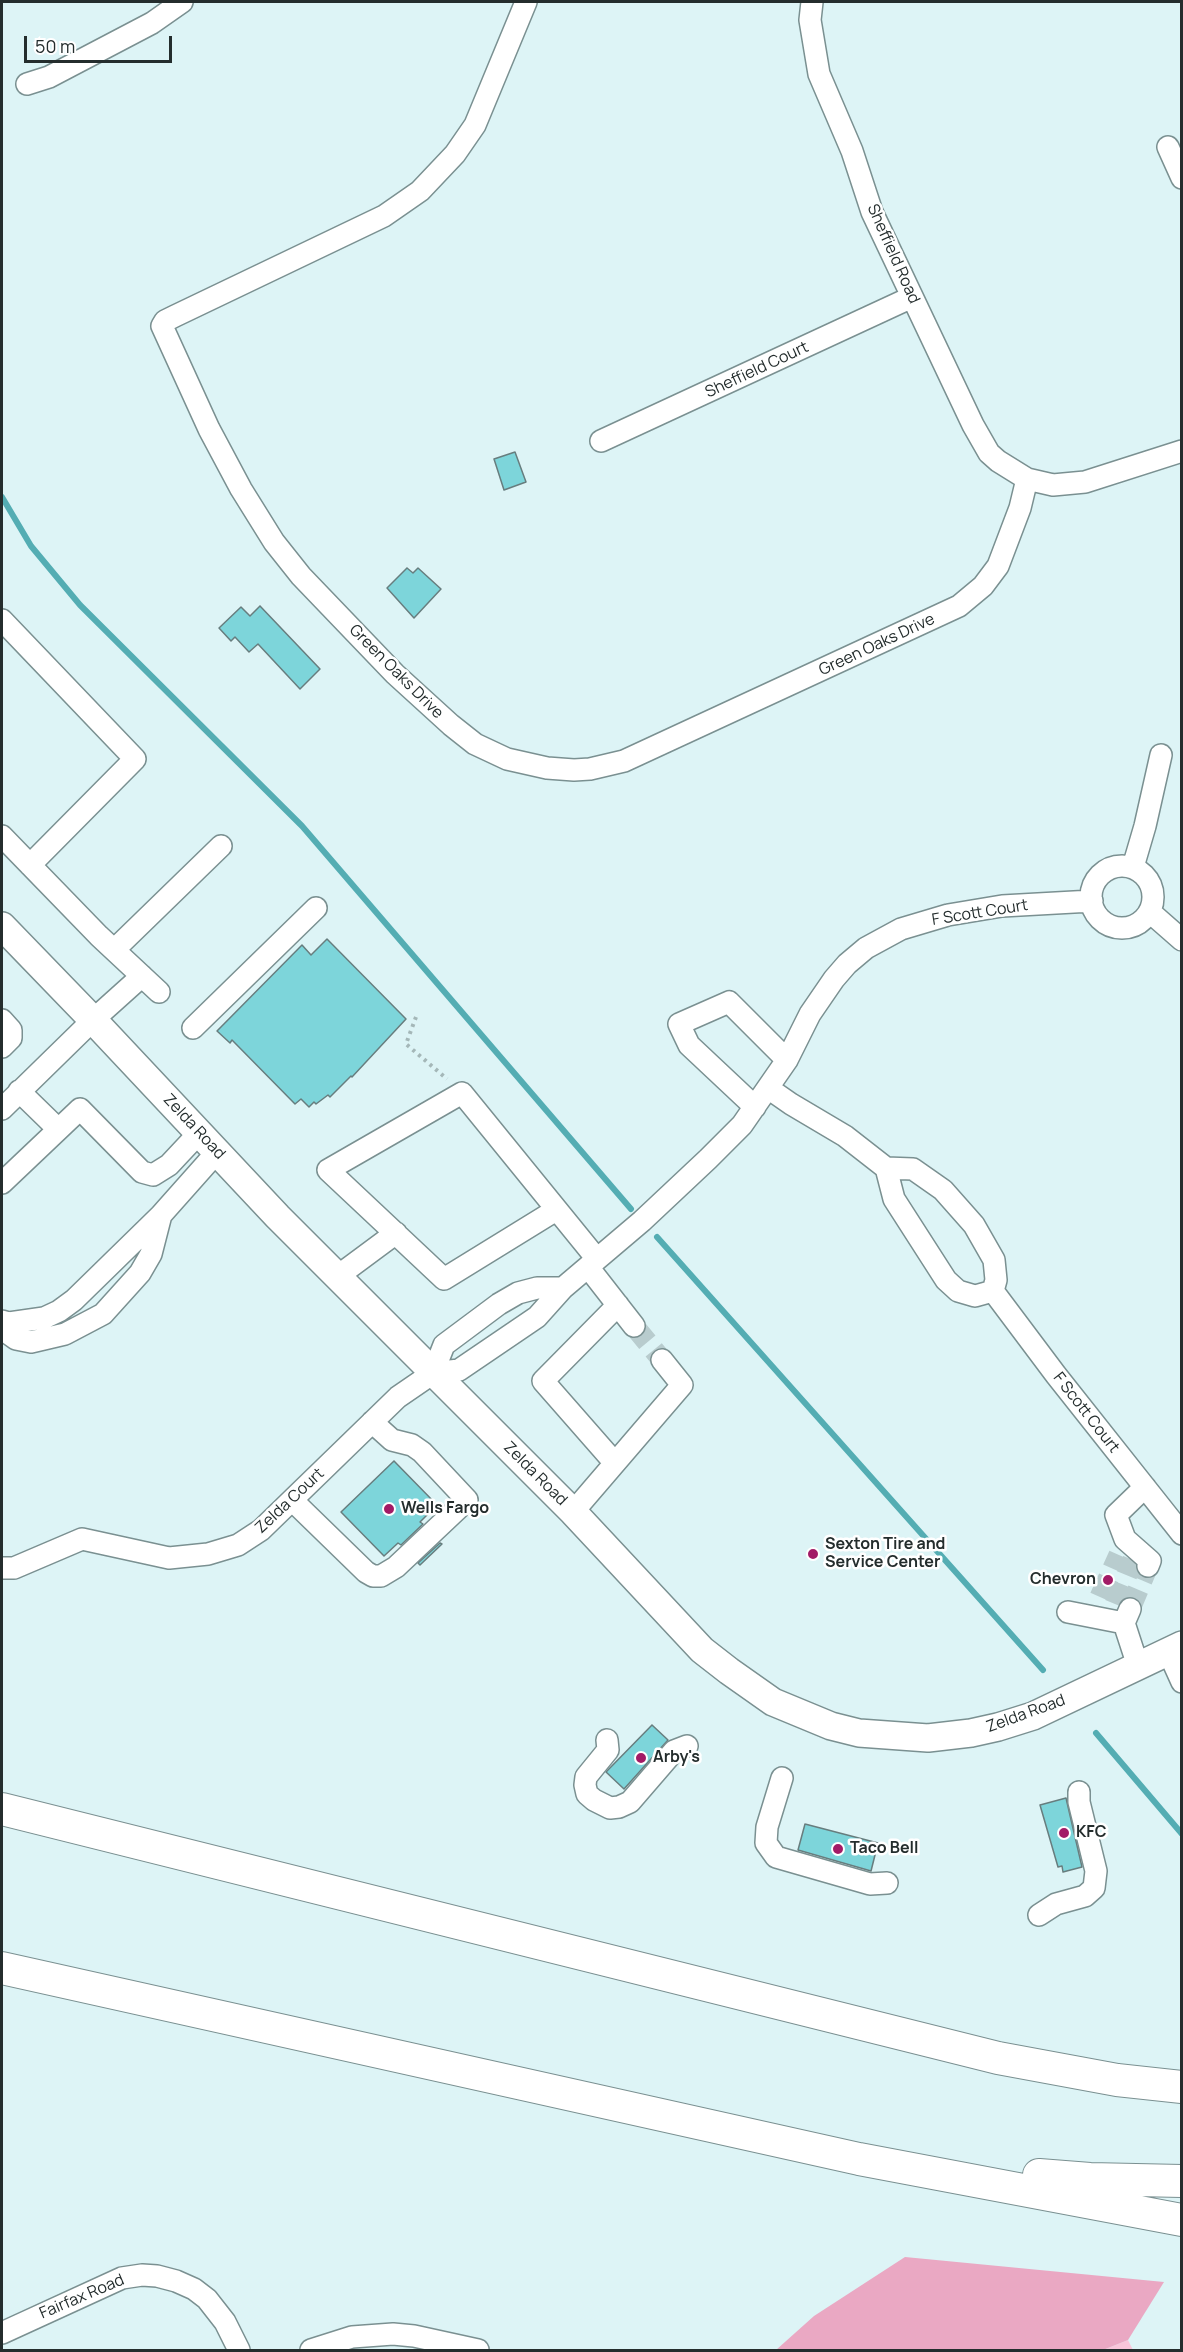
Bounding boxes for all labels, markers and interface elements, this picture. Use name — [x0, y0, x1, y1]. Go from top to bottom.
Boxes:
scale bar — [27, 24, 176, 62]
text: 50 m — [35, 34, 75, 58]
street label: Sheffield Road — [862, 201, 924, 307]
street label: Sheffield Court — [702, 338, 812, 402]
street label: Green Oaks Drive — [816, 610, 938, 680]
street label: Green Oaks Drive — [345, 621, 447, 723]
street label: F Scott Court — [931, 896, 1029, 930]
street label: Zelda Road — [159, 1090, 229, 1164]
street label: F Scott Court — [1049, 1369, 1123, 1457]
street label: Zelda Road — [499, 1438, 571, 1510]
street label: Zelda Court — [252, 1464, 328, 1538]
place label: Wells Fargo — [401, 1499, 489, 1519]
marker: Wells Fargo — [382, 1502, 396, 1516]
place label: Sexton Tire and Service Center — [825, 1535, 945, 1573]
marker: Sexton Tire and Service Center — [806, 1547, 820, 1561]
place label: Chevron — [1030, 1570, 1096, 1590]
marker: Chevron — [1101, 1573, 1115, 1587]
street label: Zelda Road — [984, 1691, 1068, 1737]
place label: Arby's — [653, 1748, 700, 1768]
marker: Arby's — [634, 1751, 648, 1765]
place label: KFC — [1076, 1823, 1107, 1843]
marker: KFC — [1057, 1826, 1071, 1840]
place label: Taco Bell — [850, 1839, 919, 1859]
marker: Taco Bell — [831, 1842, 845, 1856]
street label: Fairfax Road — [37, 2271, 127, 2323]

